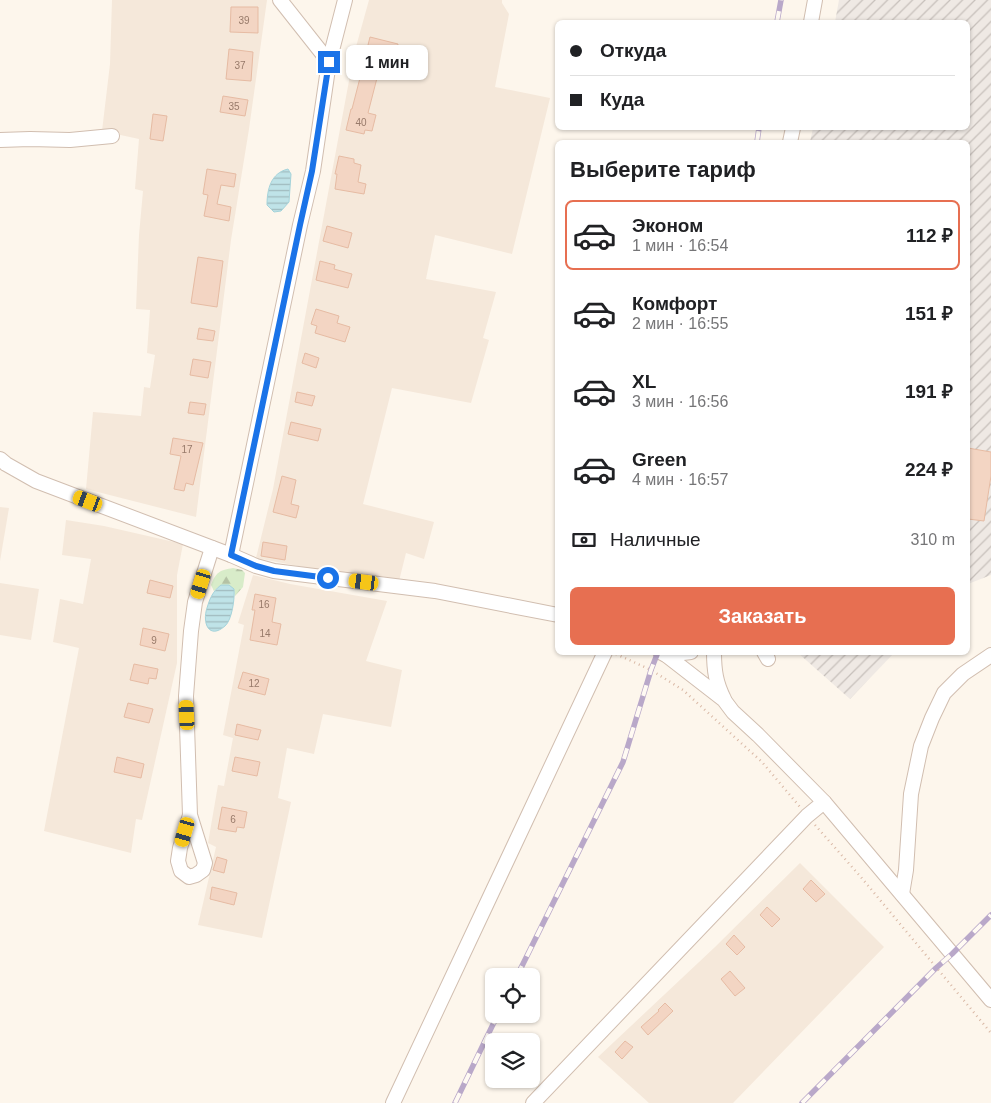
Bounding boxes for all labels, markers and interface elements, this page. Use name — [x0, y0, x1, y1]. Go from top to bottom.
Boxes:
house number: 39 — [238, 15, 250, 26]
text: Откуда — [600, 40, 666, 61]
callout: 1 мин — [346, 44, 429, 80]
route end — [318, 51, 340, 73]
text: 1 мин — [365, 54, 409, 71]
house number: 37 — [234, 60, 246, 71]
text: Куда — [600, 89, 644, 110]
house number: 35 — [228, 101, 240, 112]
house number: 40 — [355, 117, 367, 128]
text: Выберите тариф — [570, 157, 756, 182]
icon: car — [572, 213, 617, 258]
text: Эконом — [632, 215, 703, 236]
text: 112 ₽ — [906, 225, 953, 246]
text: 1 мин · 16:54 — [632, 237, 728, 254]
icon: car — [572, 291, 617, 336]
text: Комфорт — [632, 293, 717, 314]
text: 151 ₽ — [905, 303, 953, 324]
text: 2 мин · 16:55 — [632, 315, 728, 332]
icon: car — [572, 369, 617, 414]
text: XL — [632, 371, 656, 392]
text: 191 ₽ — [905, 381, 953, 402]
text: 3 мин · 16:56 — [632, 393, 728, 410]
house number: 17 — [181, 444, 193, 455]
icon: car — [572, 447, 617, 492]
text: Green — [632, 449, 687, 470]
text: 224 ₽ — [905, 459, 953, 480]
text: 4 мин · 16:57 — [632, 471, 728, 488]
car — [71, 489, 104, 513]
icon: cash — [570, 526, 598, 554]
text: Наличные — [610, 529, 701, 550]
text: 310 m — [911, 531, 955, 548]
car — [189, 567, 212, 601]
route start — [317, 567, 339, 589]
car — [348, 573, 379, 591]
button: Заказать — [570, 587, 955, 645]
house number: 16 — [258, 599, 270, 610]
house number: 14 — [259, 628, 271, 639]
house number: 9 — [151, 635, 157, 646]
house number: 12 — [248, 678, 260, 689]
car — [178, 700, 195, 730]
house number: 6 — [230, 814, 236, 825]
car — [173, 816, 196, 848]
map controls — [485, 968, 540, 1088]
button: locate — [485, 968, 540, 1023]
button: layers — [485, 1033, 540, 1088]

